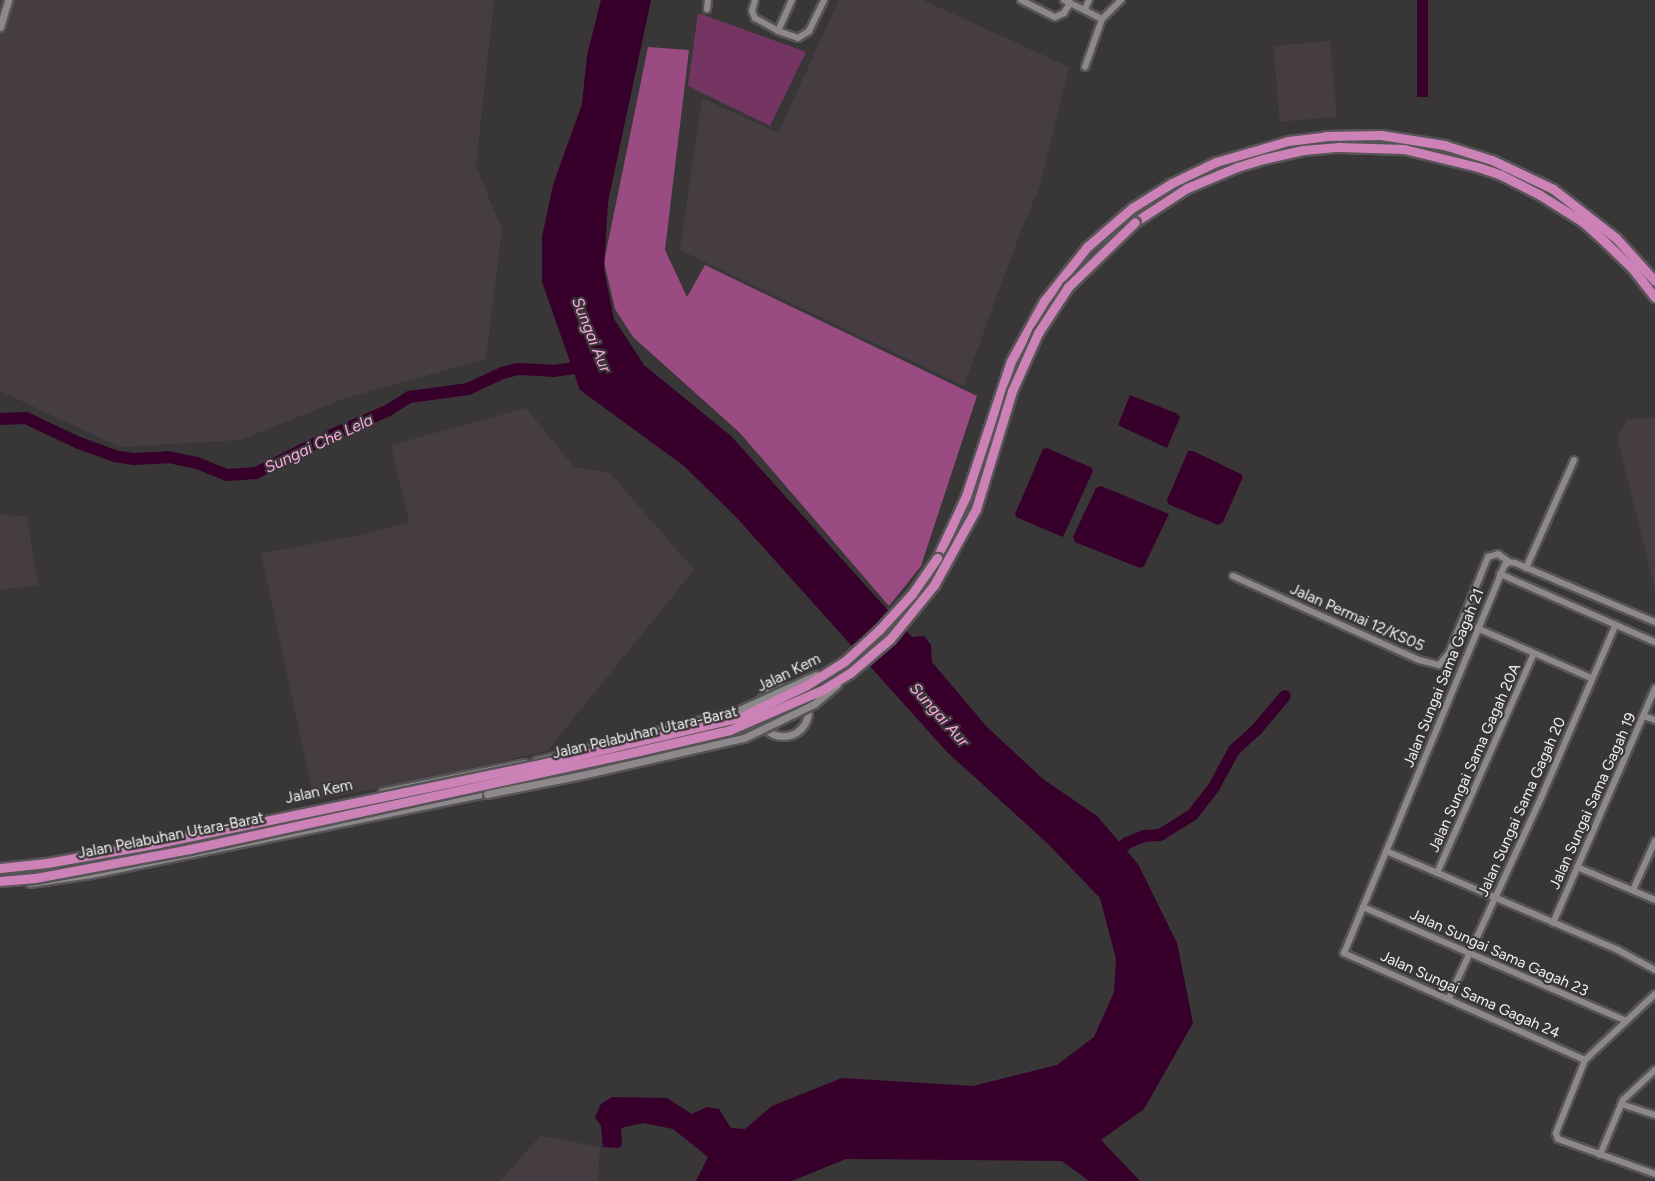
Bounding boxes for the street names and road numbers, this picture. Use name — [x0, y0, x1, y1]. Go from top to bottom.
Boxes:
street label: Jalan Permai 12/KS05 — [1287, 580, 1427, 656]
street label: Jalan Sungai Sama Gagah 21 — [1400, 586, 1488, 770]
street label: Jalan Kem — [754, 650, 824, 696]
street label: Jalan Sungai Sama Gagah 20A — [1425, 661, 1525, 855]
street label: Jalan Pelabuhan Utara-Barat — [551, 703, 739, 763]
street label: Jalan Sungai Sama Gagah 19 — [1546, 710, 1640, 892]
street label: Jalan Sungai Sama Gagah 20 — [1474, 714, 1570, 900]
street label: Jalan Kem — [284, 776, 354, 808]
street label: Jalan Pelabuhan Utara-Barat — [76, 809, 266, 863]
street label: Jalan Sungai Sama Gagah 23 — [1407, 906, 1591, 1000]
street label: Jalan Sungai Sama Gagah 24 — [1378, 947, 1562, 1043]

